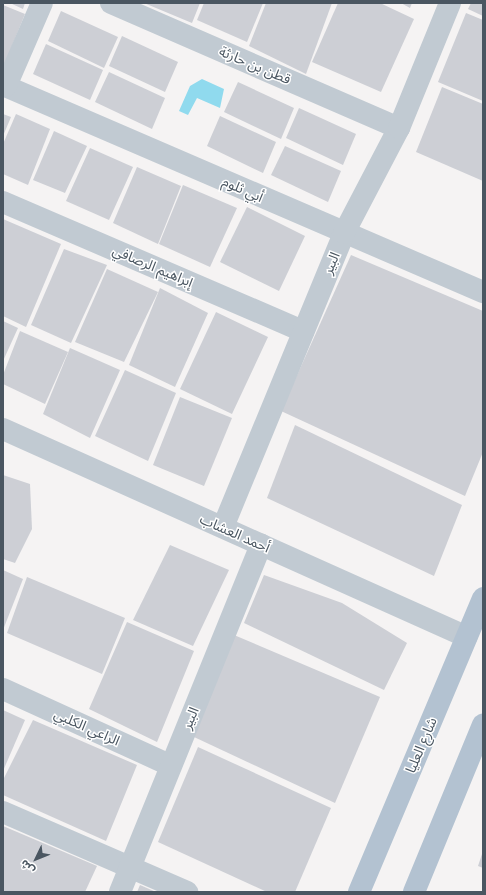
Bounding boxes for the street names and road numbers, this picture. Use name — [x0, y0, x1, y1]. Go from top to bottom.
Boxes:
street label: قطن بن حارثة — [217, 42, 293, 88]
street label: أبي ثلوم — [220, 173, 266, 205]
street label: إبراهيم الرصافي — [110, 241, 196, 291]
street label: البير — [319, 249, 343, 277]
street label: أحمد العشاب — [197, 510, 273, 556]
street label: البير — [178, 704, 202, 732]
street label: الراعي الكلبي — [52, 705, 122, 749]
street label: شارع العليا — [402, 715, 440, 775]

